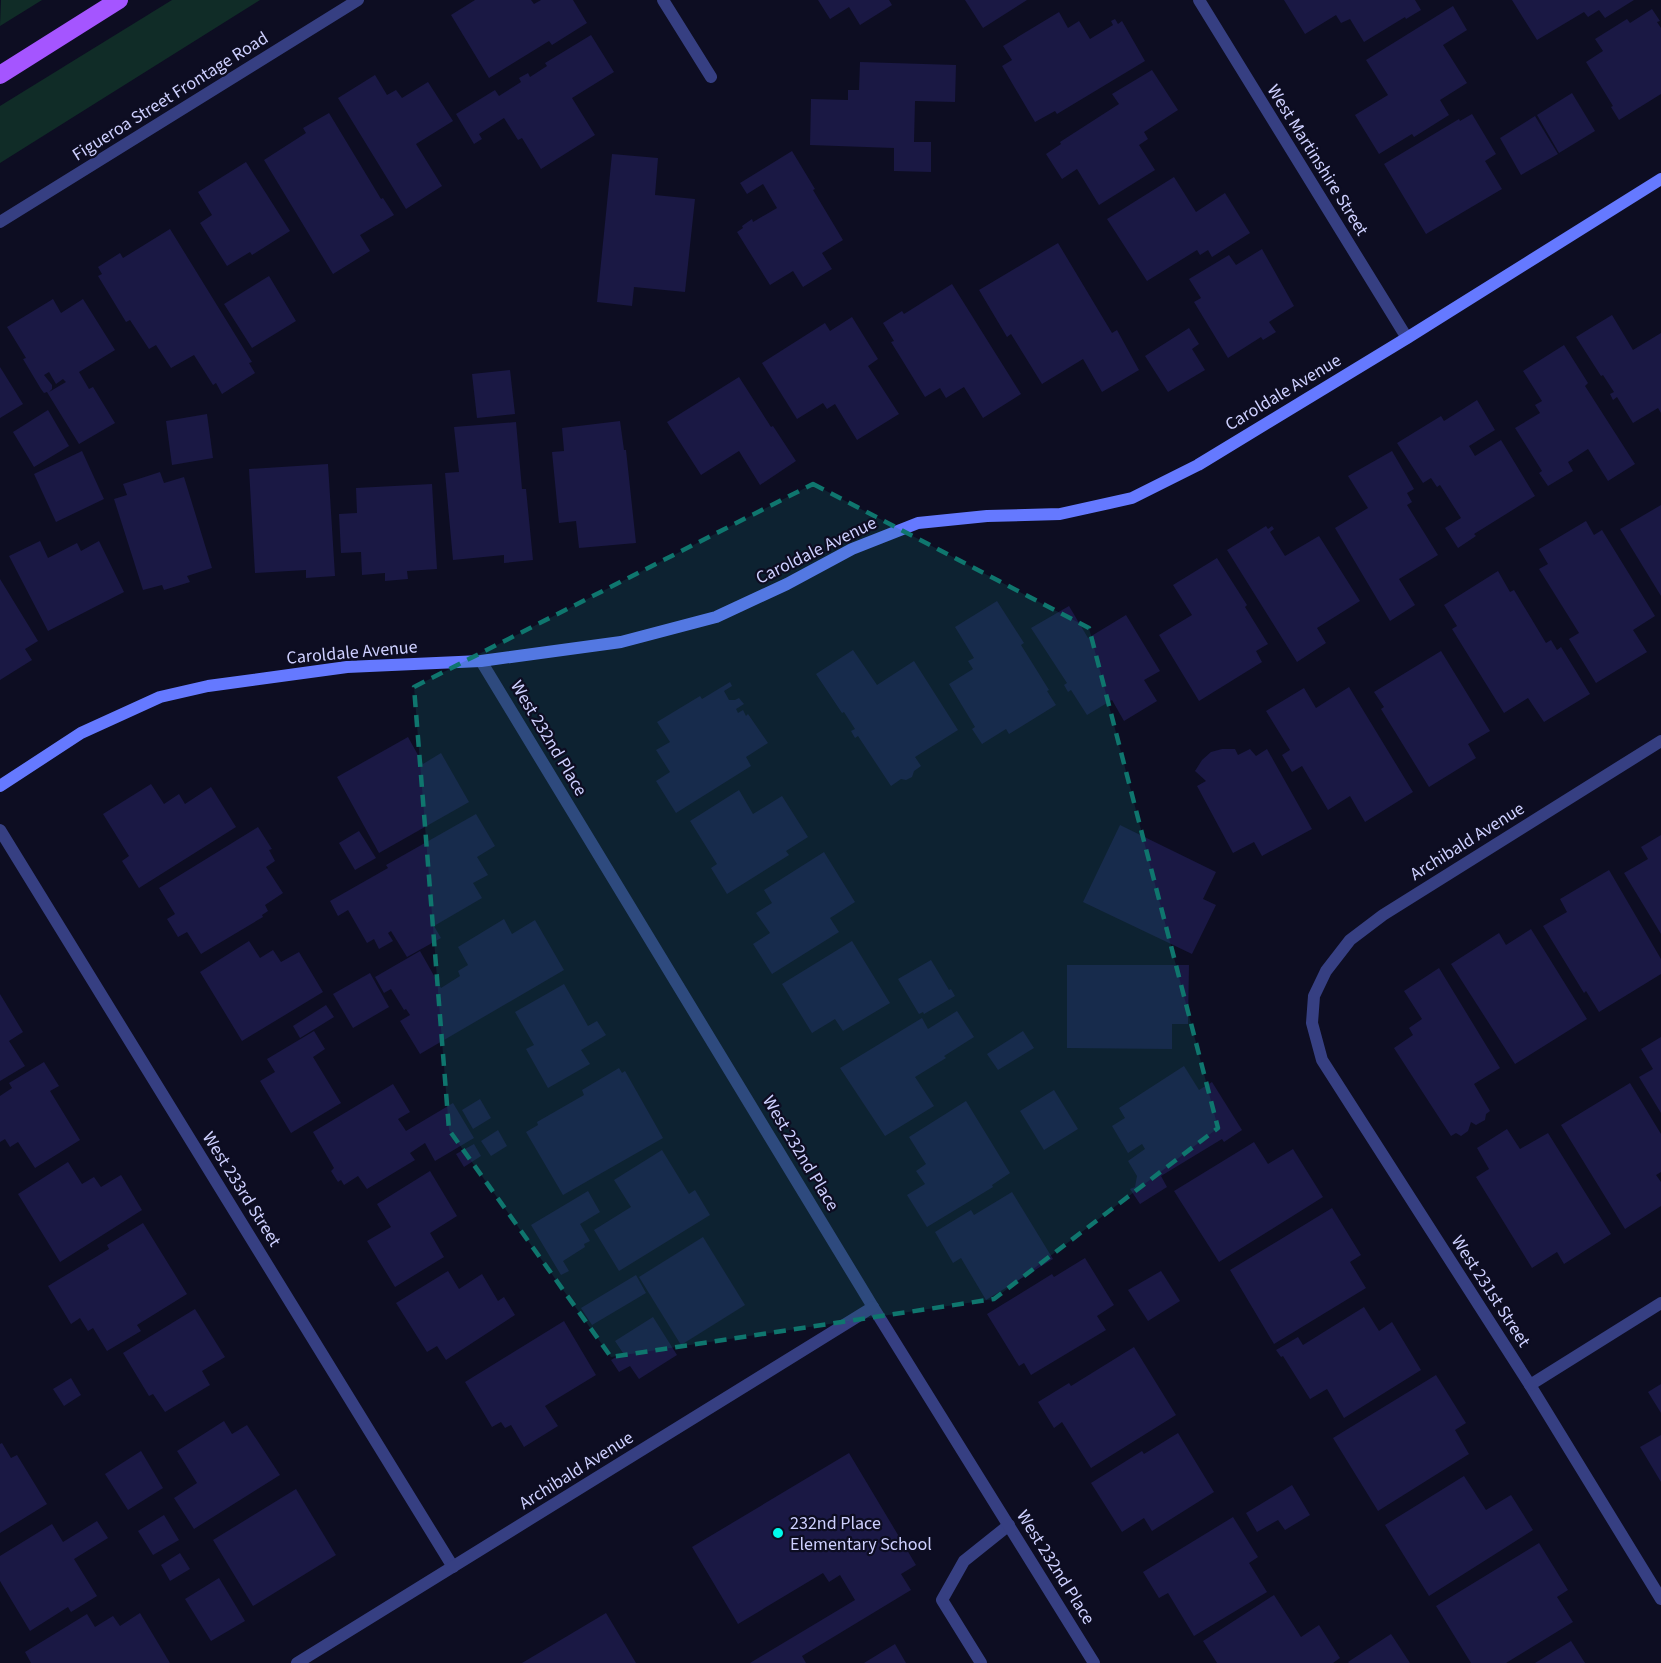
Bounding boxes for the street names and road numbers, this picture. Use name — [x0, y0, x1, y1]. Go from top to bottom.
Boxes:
street label: Figueroa Street Frontage Road — [67, 26, 273, 167]
street label: West Martinshire Street — [1261, 80, 1374, 241]
street label: Caroldale Avenue — [1220, 348, 1346, 437]
street label: Caroldale Avenue — [752, 510, 881, 590]
street label: Caroldale Avenue — [285, 634, 419, 671]
street label: West 232nd Place — [504, 676, 593, 801]
street label: Archibald Avenue — [1405, 796, 1529, 887]
street label: West 232nd Place — [756, 1091, 845, 1216]
street label: West 233rd Street — [196, 1127, 287, 1252]
street label: West 231st Street — [1445, 1230, 1536, 1352]
street label: Archibald Avenue — [514, 1425, 638, 1516]
street label: West 232nd Place — [1010, 1505, 1101, 1629]

